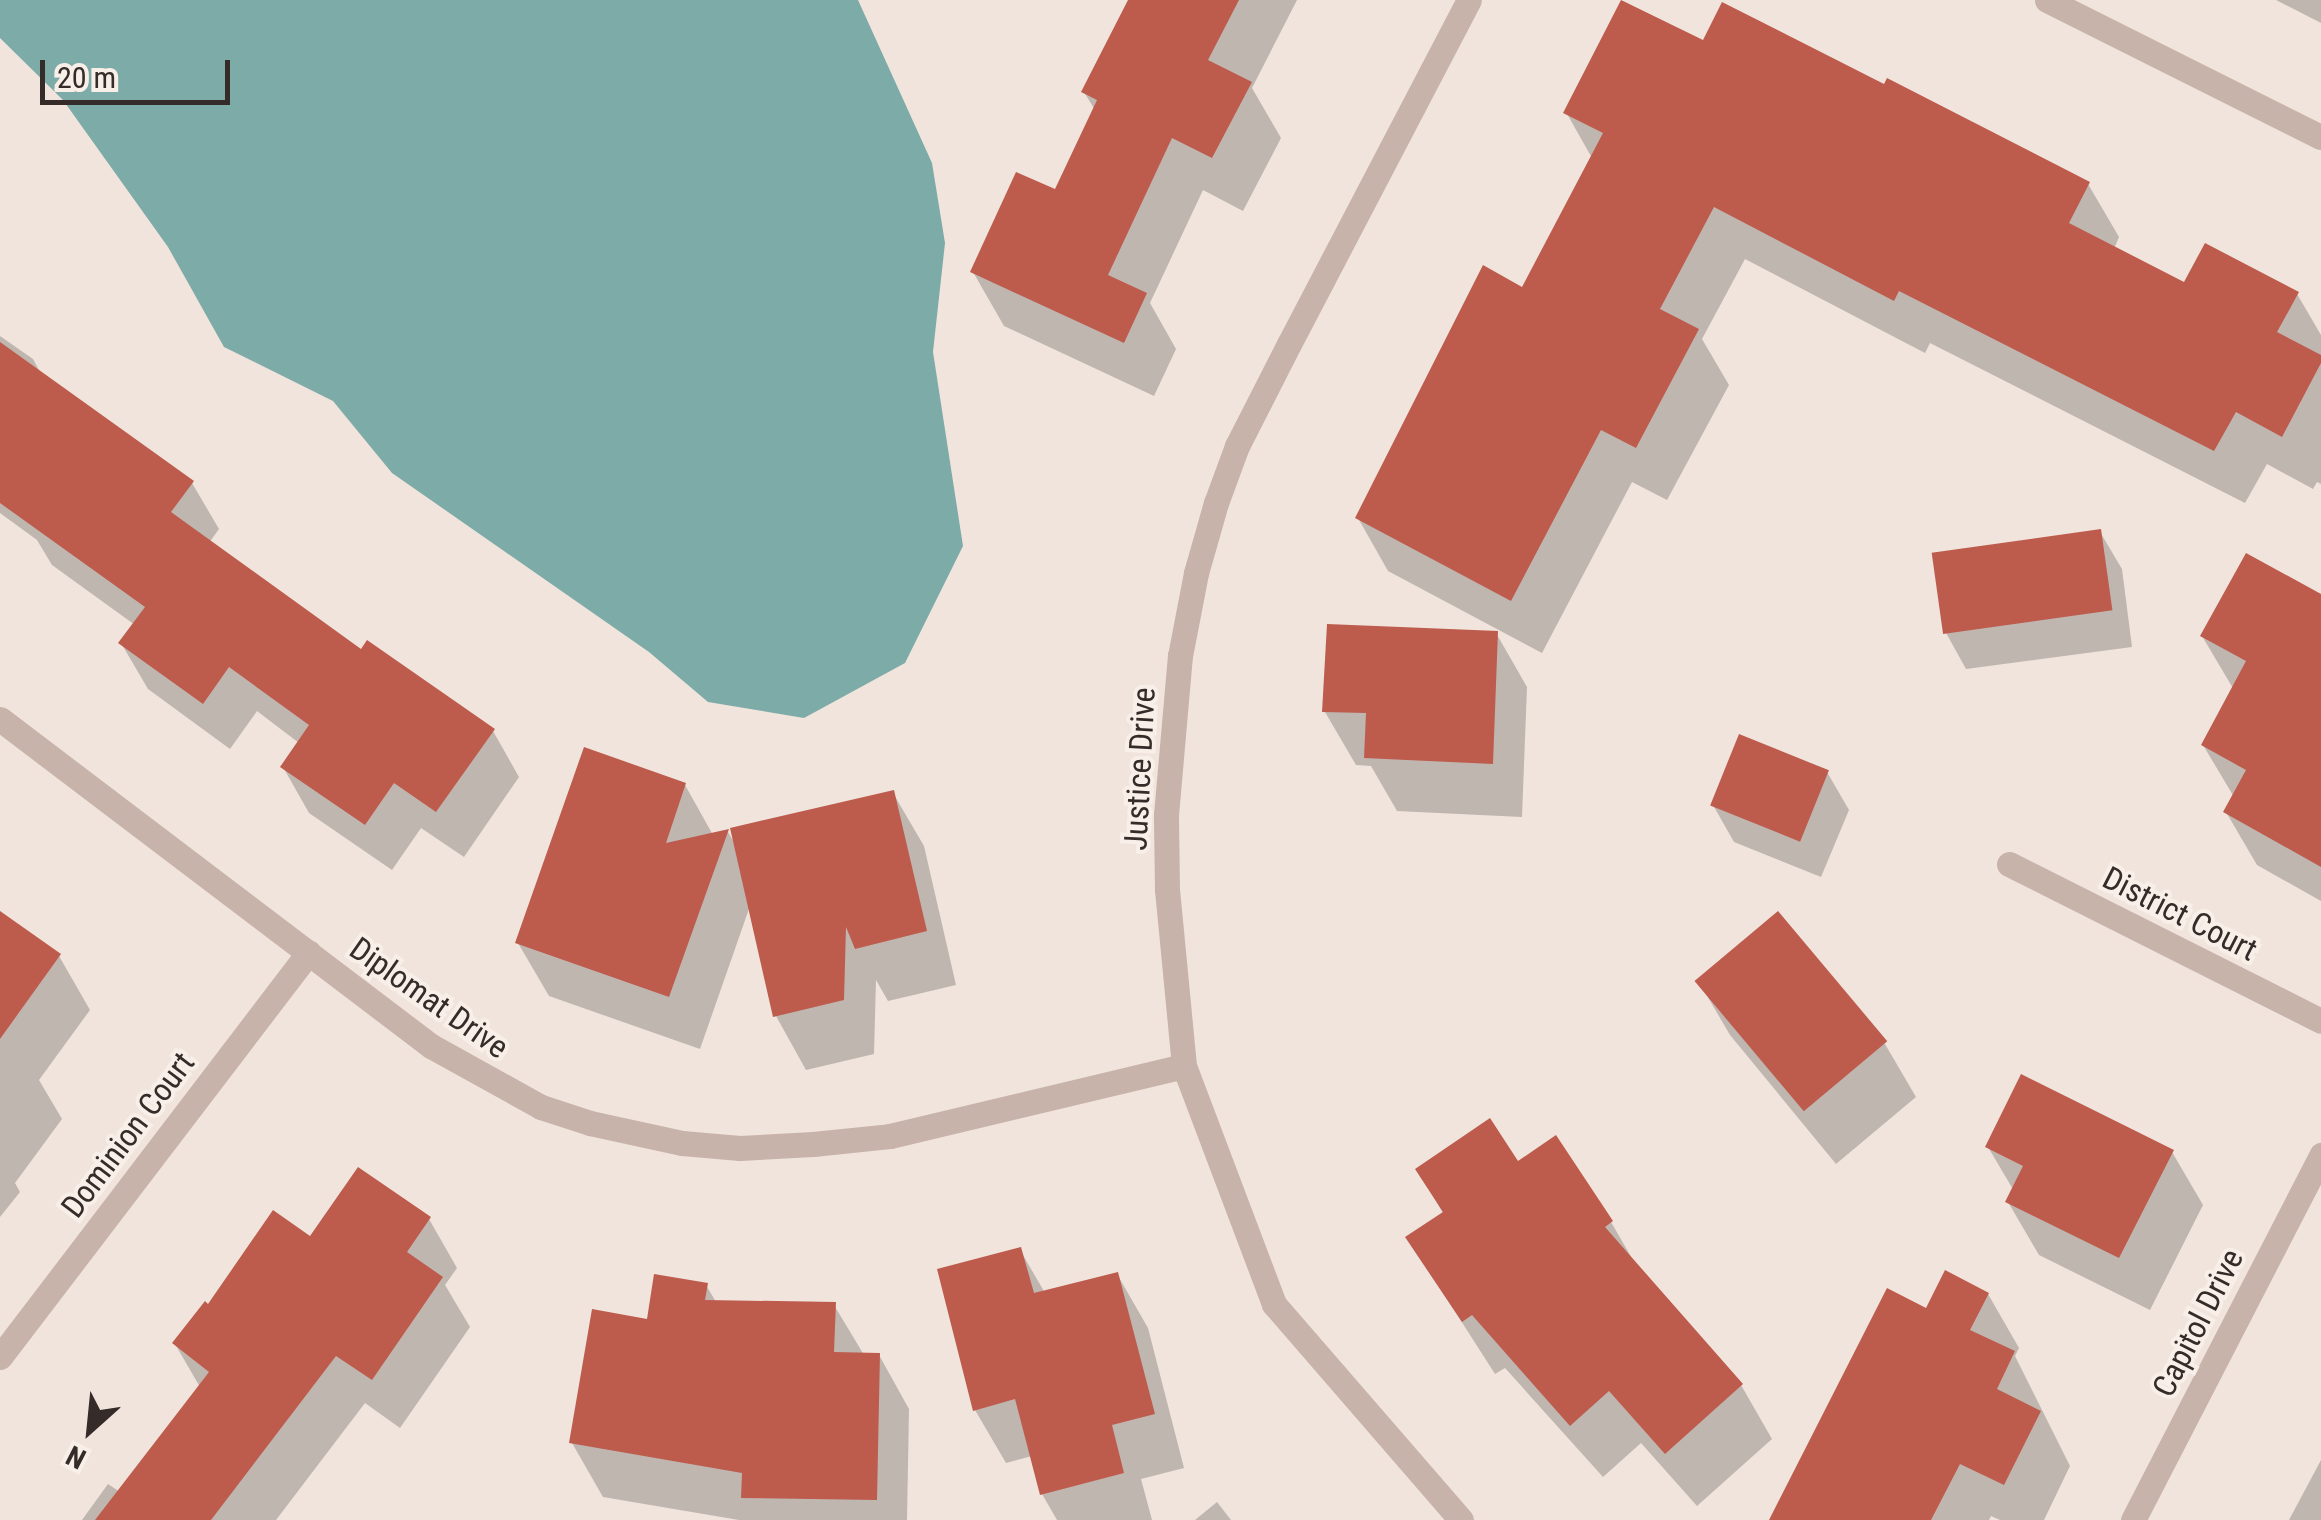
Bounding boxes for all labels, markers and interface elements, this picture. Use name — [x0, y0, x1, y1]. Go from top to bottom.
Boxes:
scale bar — [45, 40, 235, 102]
text: 20 m — [57, 60, 116, 95]
street label: Justice Drive — [1117, 686, 1163, 852]
street label: District Court — [2096, 859, 2264, 969]
street label: Diplomat Drive — [342, 929, 516, 1067]
street label: Dominion Court — [53, 1045, 203, 1225]
street label: Capitol Drive — [2144, 1243, 2252, 1403]
north arrow — [40, 1380, 140, 1480]
text: N — [61, 1439, 91, 1476]

